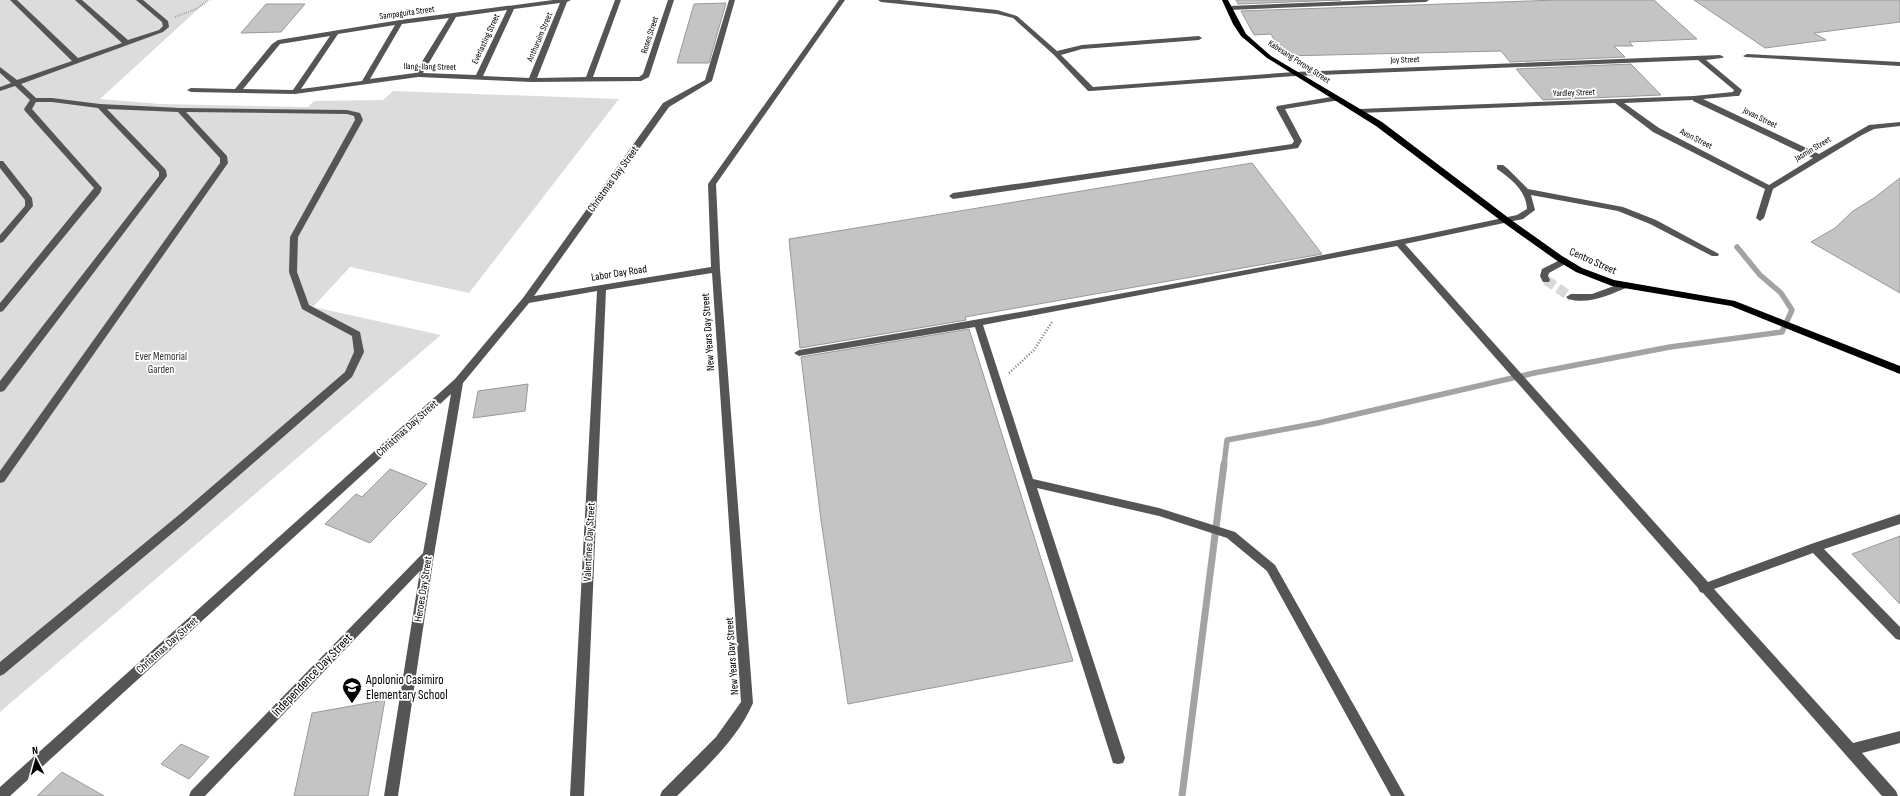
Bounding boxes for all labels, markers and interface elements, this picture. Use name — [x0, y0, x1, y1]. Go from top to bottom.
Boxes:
street label: Sampaguita Street — [379, 4, 436, 22]
street label: Anthuruim Street — [524, 10, 555, 64]
street label: Everlasting Street — [470, 12, 502, 66]
street label: Roses Street — [639, 15, 661, 55]
street label: Kabesang Porong Street — [1266, 38, 1332, 86]
street label: Joy Street — [1389, 54, 1420, 66]
street label: Ilang-Ilang Street — [404, 61, 457, 73]
street label: Yardley Street — [1553, 87, 1596, 99]
street label: Jovan Street — [1740, 105, 1779, 131]
street label: Avon Street — [1677, 126, 1714, 152]
street label: Jasmin Street — [1792, 134, 1833, 165]
street label: Christmas Day Street — [585, 143, 642, 214]
street label: Centro Street — [1567, 245, 1619, 277]
street label: Labor Day Road — [590, 262, 648, 284]
street label: New Years Day Street — [699, 292, 717, 371]
park label: Ever Memorial Garden — [135, 350, 187, 376]
street label: Christmas Day Street — [374, 397, 441, 459]
street label: Valentines Day Street — [580, 502, 598, 582]
street label: Heroes Day Street — [411, 555, 435, 623]
street label: Christmas Day Street — [134, 614, 201, 676]
street label: New Years Day Street — [723, 616, 741, 695]
street label: Independence Day Street — [268, 630, 356, 720]
place label: Apolonio Casimiro Elementary School — [365, 672, 448, 703]
school or university icon: Apolonio Casimiro Elementary School — [341, 676, 363, 704]
north arrow — [16, 740, 56, 780]
text: N — [31, 744, 39, 757]

